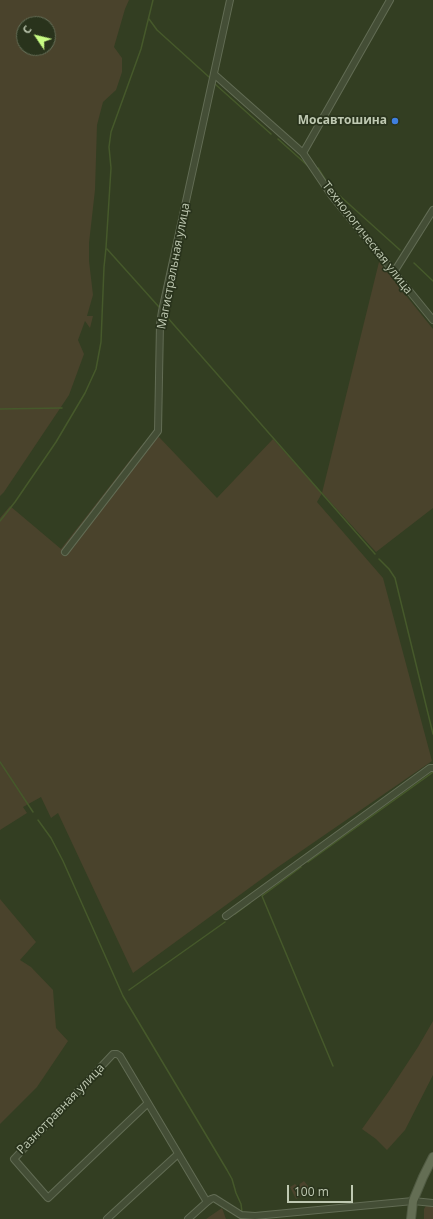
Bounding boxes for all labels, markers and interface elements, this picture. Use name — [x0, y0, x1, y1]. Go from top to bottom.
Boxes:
north arrow — [16, 16, 56, 56]
text: С — [18, 22, 35, 37]
place label: Мосавтошина — [298, 114, 387, 128]
marker: Мосавтошина — [390, 116, 400, 126]
street label: Технологическая улица — [319, 179, 415, 297]
street label: Магистральная улица — [155, 202, 193, 330]
street label: Разнотравная улица — [14, 1061, 108, 1157]
scale bar — [289, 1177, 355, 1203]
text: 100 m — [294, 1183, 329, 1200]

